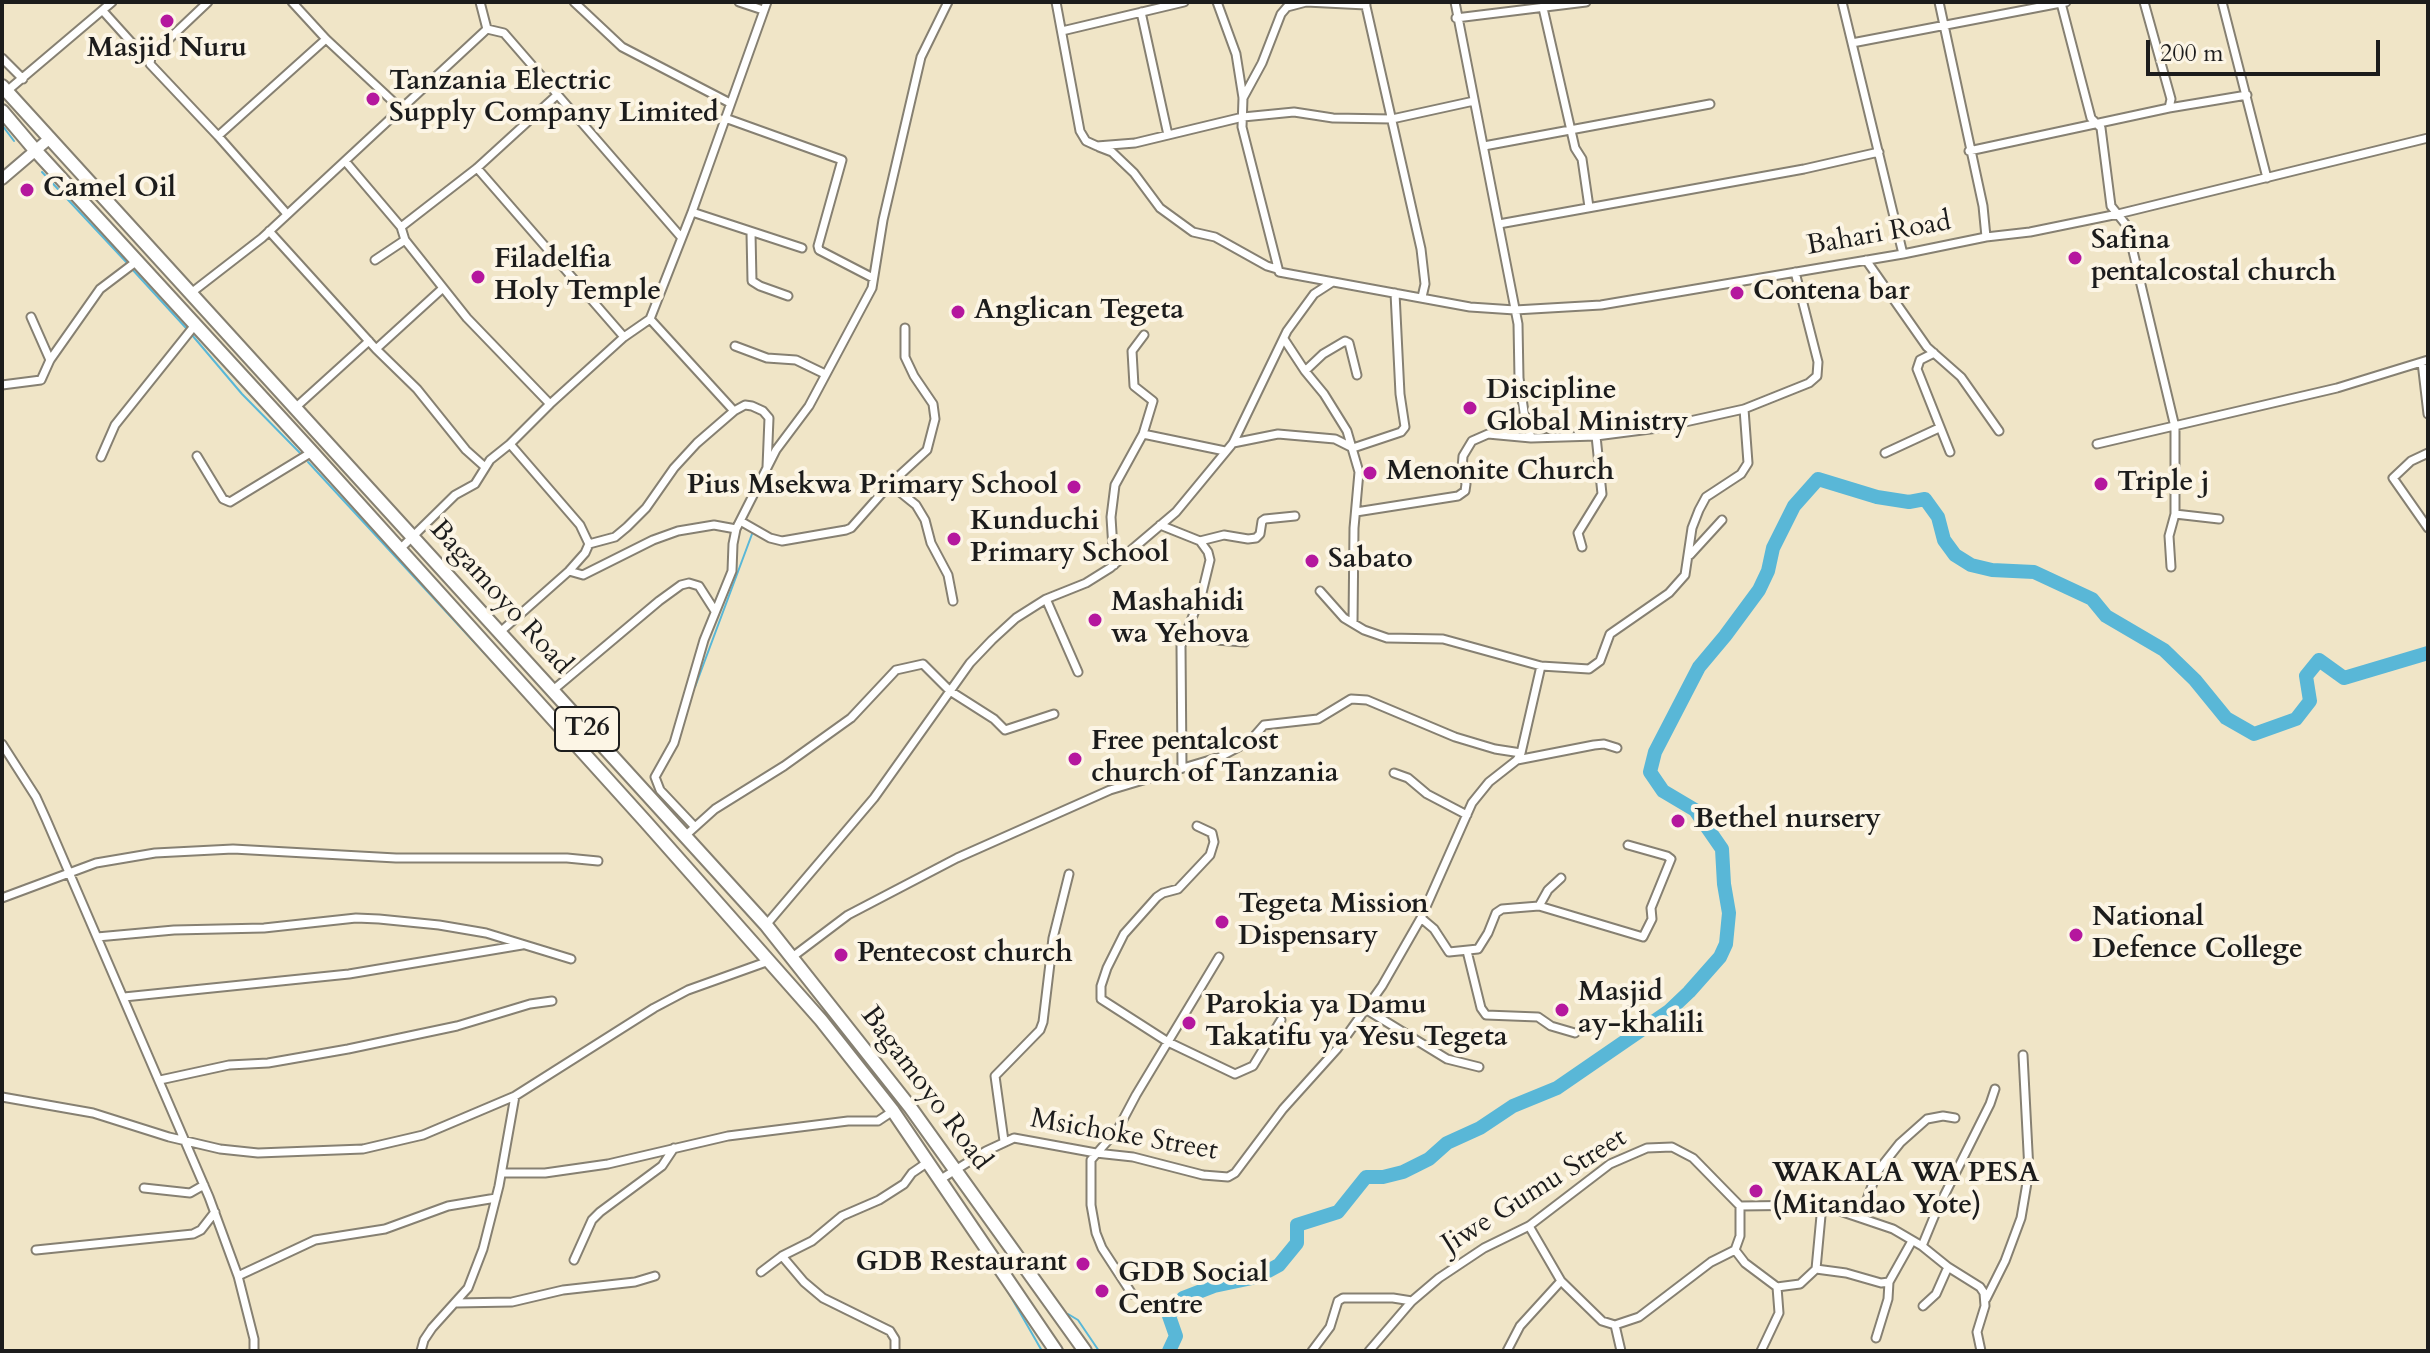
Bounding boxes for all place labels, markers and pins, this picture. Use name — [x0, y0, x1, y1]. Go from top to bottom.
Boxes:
marker: Masjid Nuru — [158, 12, 176, 30]
place label: Masjid Nuru — [87, 33, 247, 67]
place label: Tanzania Electric Supply Company Limited — [389, 66, 719, 132]
marker: Tanzania Electric Supply Company Limited — [364, 90, 382, 108]
place label: Camel Oil — [43, 173, 176, 207]
marker: Camel Oil — [18, 181, 36, 199]
place label: Safina pentalcostal church — [2091, 225, 2336, 291]
place label: Filadelfia Holy Temple — [494, 244, 661, 310]
marker: Safina pentalcostal church — [2066, 249, 2084, 267]
marker: Filadelfia Holy Temple — [469, 268, 487, 286]
place label: Contena bar — [1753, 276, 1910, 310]
marker: Contena bar — [1728, 284, 1746, 302]
place label: Anglican Tegeta — [974, 295, 1184, 329]
marker: Anglican Tegeta — [949, 303, 967, 321]
place label: Discipline Global Ministry — [1486, 375, 1688, 441]
marker: Discipline Global Ministry — [1461, 399, 1479, 417]
place label: Menonite Church — [1386, 456, 1614, 490]
marker: Menonite Church — [1361, 464, 1379, 482]
place label: Triple j — [2117, 467, 2210, 501]
place label: Pius Msekwa Primary School — [687, 470, 1058, 504]
marker: Triple j — [2092, 475, 2110, 493]
marker: Pius Msekwa Primary School — [1065, 478, 1083, 496]
place label: Kunduchi Primary School — [970, 506, 1169, 572]
marker: Kunduchi Primary School — [945, 530, 963, 548]
place label: Sabato — [1328, 544, 1413, 578]
marker: Sabato — [1303, 552, 1321, 570]
place label: Mashahidi wa Yehova — [1111, 587, 1249, 653]
marker: Mashahidi wa Yehova — [1086, 611, 1104, 629]
place label: Free pentalcost church of Tanzania — [1091, 726, 1339, 792]
marker: Free pentalcost church of Tanzania — [1066, 750, 1084, 768]
place label: Bethel nursery — [1694, 804, 1881, 838]
marker: Bethel nursery — [1669, 812, 1687, 830]
place label: Tegeta Mission Dispensary — [1238, 889, 1429, 955]
place label: National Defence College — [2092, 902, 2303, 968]
marker: Tegeta Mission Dispensary — [1213, 913, 1231, 931]
marker: National Defence College — [2067, 926, 2085, 944]
place label: Pentecost church — [857, 938, 1073, 972]
marker: Pentecost church — [832, 946, 850, 964]
place label: Masjid ay-khalili — [1578, 977, 1704, 1043]
place label: Parokia ya Damu Takatifu ya Yesu Tegeta — [1205, 990, 1508, 1056]
marker: Masjid ay-khalili — [1553, 1001, 1571, 1019]
marker: Parokia ya Damu Takatifu ya Yesu Tegeta — [1180, 1014, 1198, 1032]
place label: WAKALA WA PESA (Mitandao Yote) — [1772, 1158, 2039, 1224]
marker: WAKALA WA PESA (Mitandao Yote) — [1747, 1182, 1765, 1200]
place label: GDB Restaurant — [855, 1247, 1067, 1281]
marker: GDB Restaurant — [1074, 1255, 1092, 1273]
place label: GDB Social Centre — [1118, 1258, 1268, 1324]
marker: GDB Social Centre — [1093, 1282, 1111, 1300]

